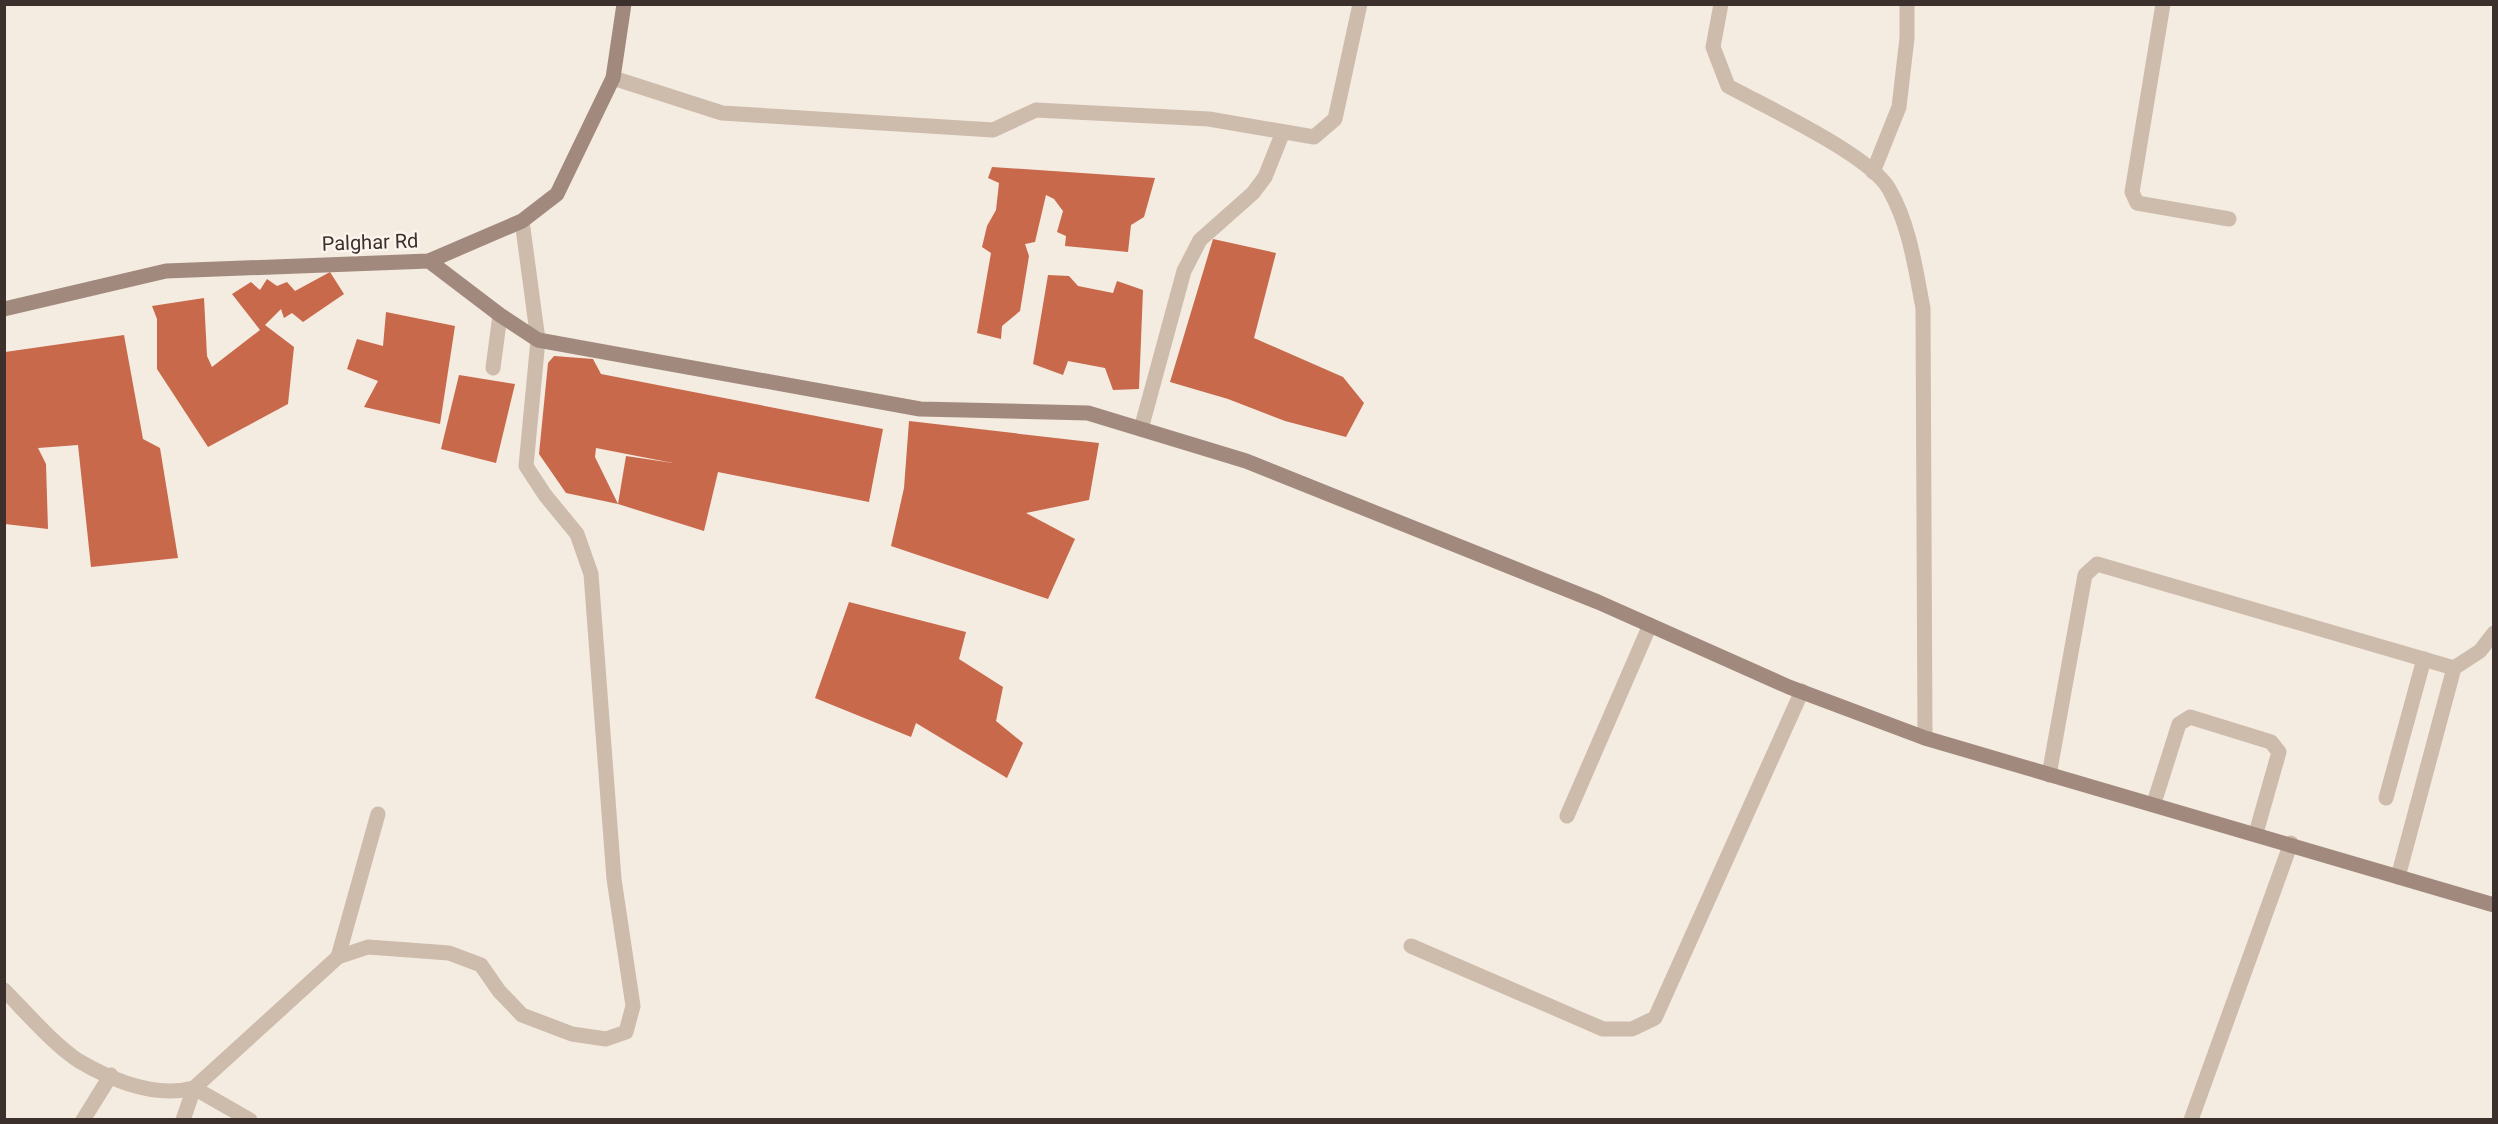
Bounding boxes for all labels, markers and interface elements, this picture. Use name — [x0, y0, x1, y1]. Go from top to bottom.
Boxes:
street label: Palghar Rd — [321, 228, 419, 256]

